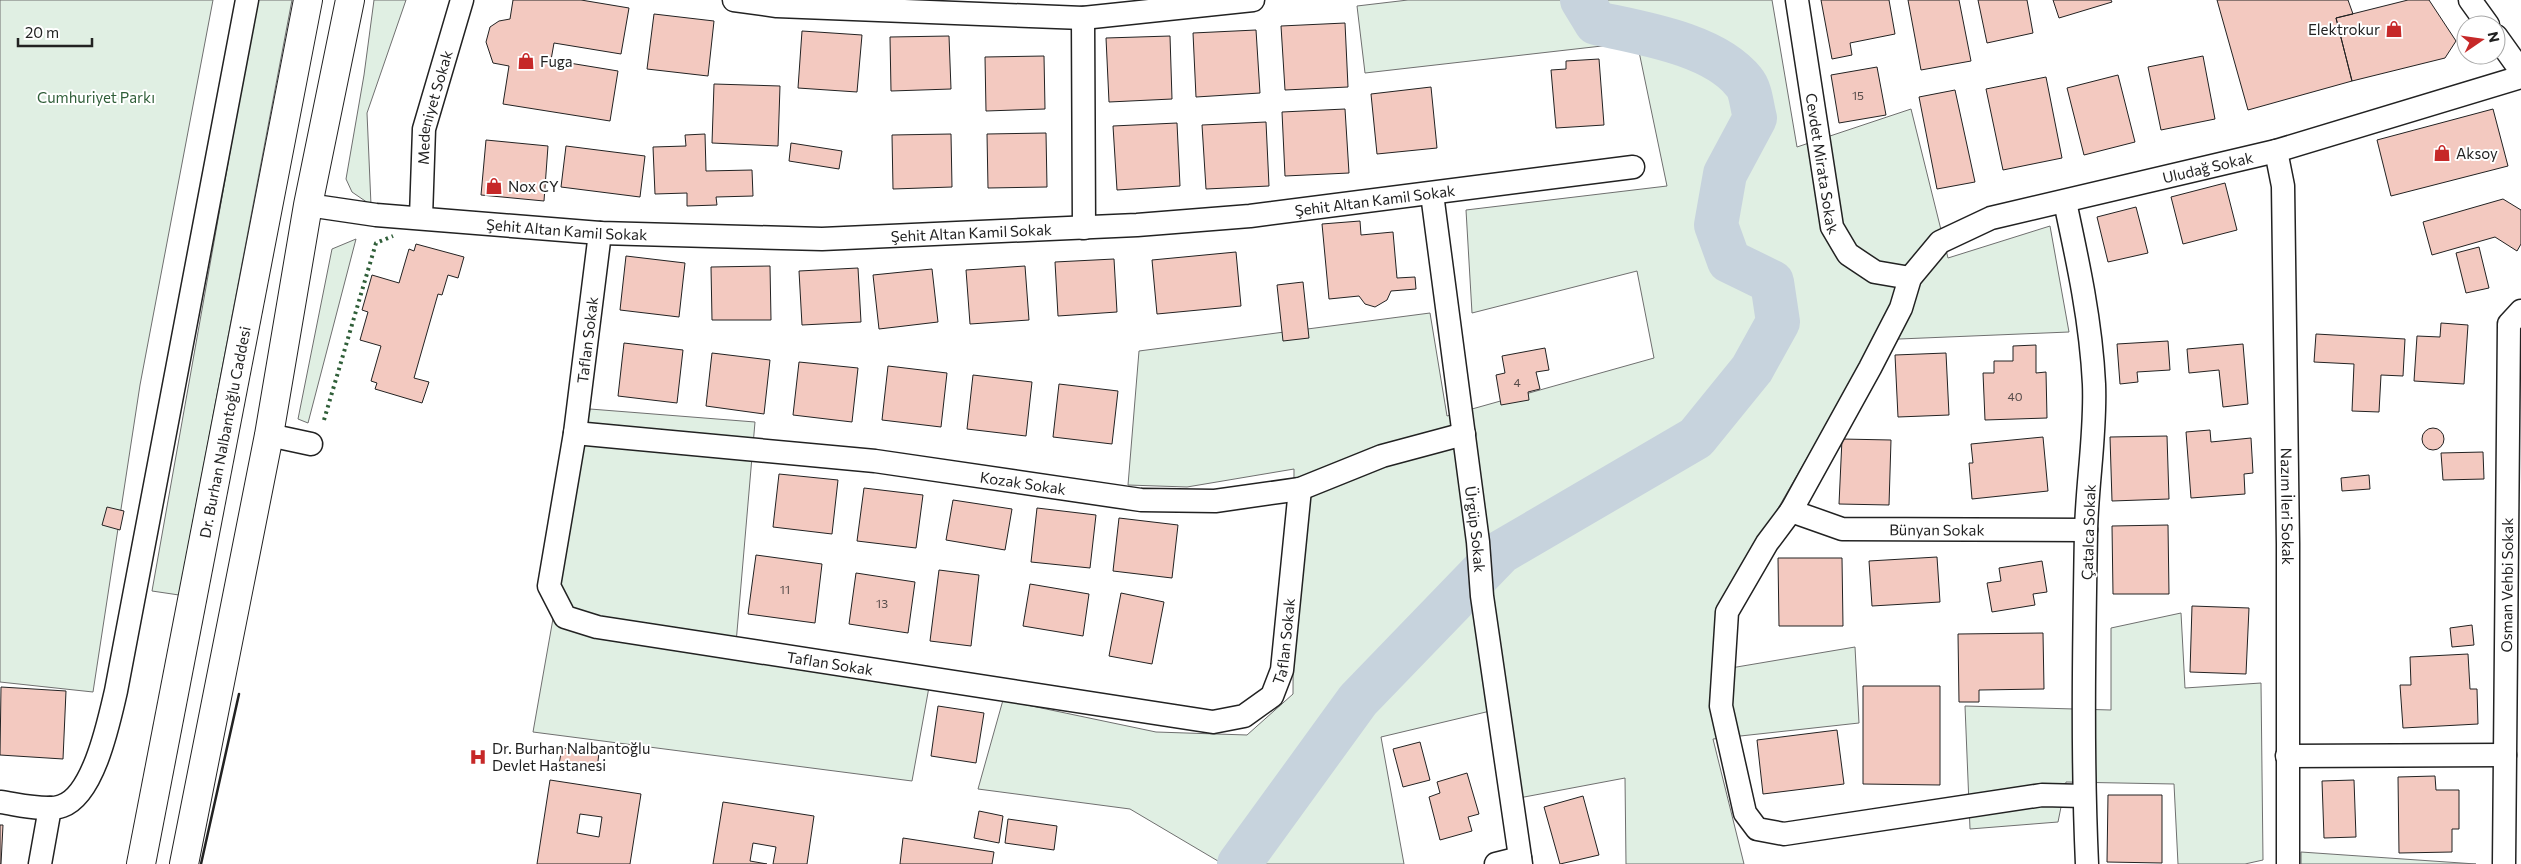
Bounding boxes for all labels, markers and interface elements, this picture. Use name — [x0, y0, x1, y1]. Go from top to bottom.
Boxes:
scale bar — [18, 15, 91, 47]
north arrow — [2456, 15, 2506, 65]
shop icon: Elektrokur — [2384, 19, 2404, 39]
place label: Elektrokur — [2308, 20, 2380, 38]
text: 20 m — [25, 23, 59, 41]
text: N — [2485, 30, 2504, 44]
street label: Medeniyet Sokak — [414, 48, 456, 165]
shop icon: Fuga — [516, 51, 536, 71]
place label: Fuga — [540, 52, 573, 70]
park label: Cumhuriyet Parkı — [37, 88, 155, 106]
house number: 15 — [1852, 88, 1864, 102]
street label: Cevdet Mirata Sokak — [1802, 92, 1843, 237]
shop icon: Aksoy — [2432, 143, 2452, 163]
place label: Aksoy — [2456, 144, 2498, 162]
street label: Uludağ Sokak — [2160, 148, 2255, 186]
shop icon: Nox CY — [484, 176, 504, 196]
place label: Nox CY — [508, 177, 559, 195]
street label: Şehit Altan Kamil Sokak — [1294, 181, 1456, 219]
street label: Şehit Altan Kamil Sokak — [485, 215, 647, 243]
street label: Şehit Altan Kamil Sokak — [890, 220, 1052, 245]
street label: Taflan Sokak — [573, 296, 601, 384]
street label: Dr. Burhan Nalbantoğlu Caddesi — [195, 325, 254, 539]
house number: 4 — [1513, 375, 1521, 389]
house number: 40 — [2007, 389, 2023, 403]
street label: Nazım İleri Sokak — [2278, 448, 2297, 565]
street label: Kozak Sokak — [979, 468, 1067, 498]
street label: Çatalca Sokak — [2077, 484, 2099, 580]
street label: Ürgüp Sokak — [1462, 485, 1489, 573]
street label: Osman Vehbi Sokak — [2497, 518, 2516, 653]
street label: Bünyan Sokak — [1889, 520, 1985, 539]
house number: 11 — [780, 582, 790, 596]
house number: 13 — [876, 596, 888, 610]
street label: Taflan Sokak — [1268, 597, 1298, 687]
street label: Taflan Sokak — [786, 647, 875, 678]
place label: Dr. Burhan Nalbantoğlu Devlet Hastanesi — [492, 739, 650, 774]
hospital icon: Dr. Burhan Nalbantoğlu Devlet Hastanesi — [468, 747, 488, 767]

